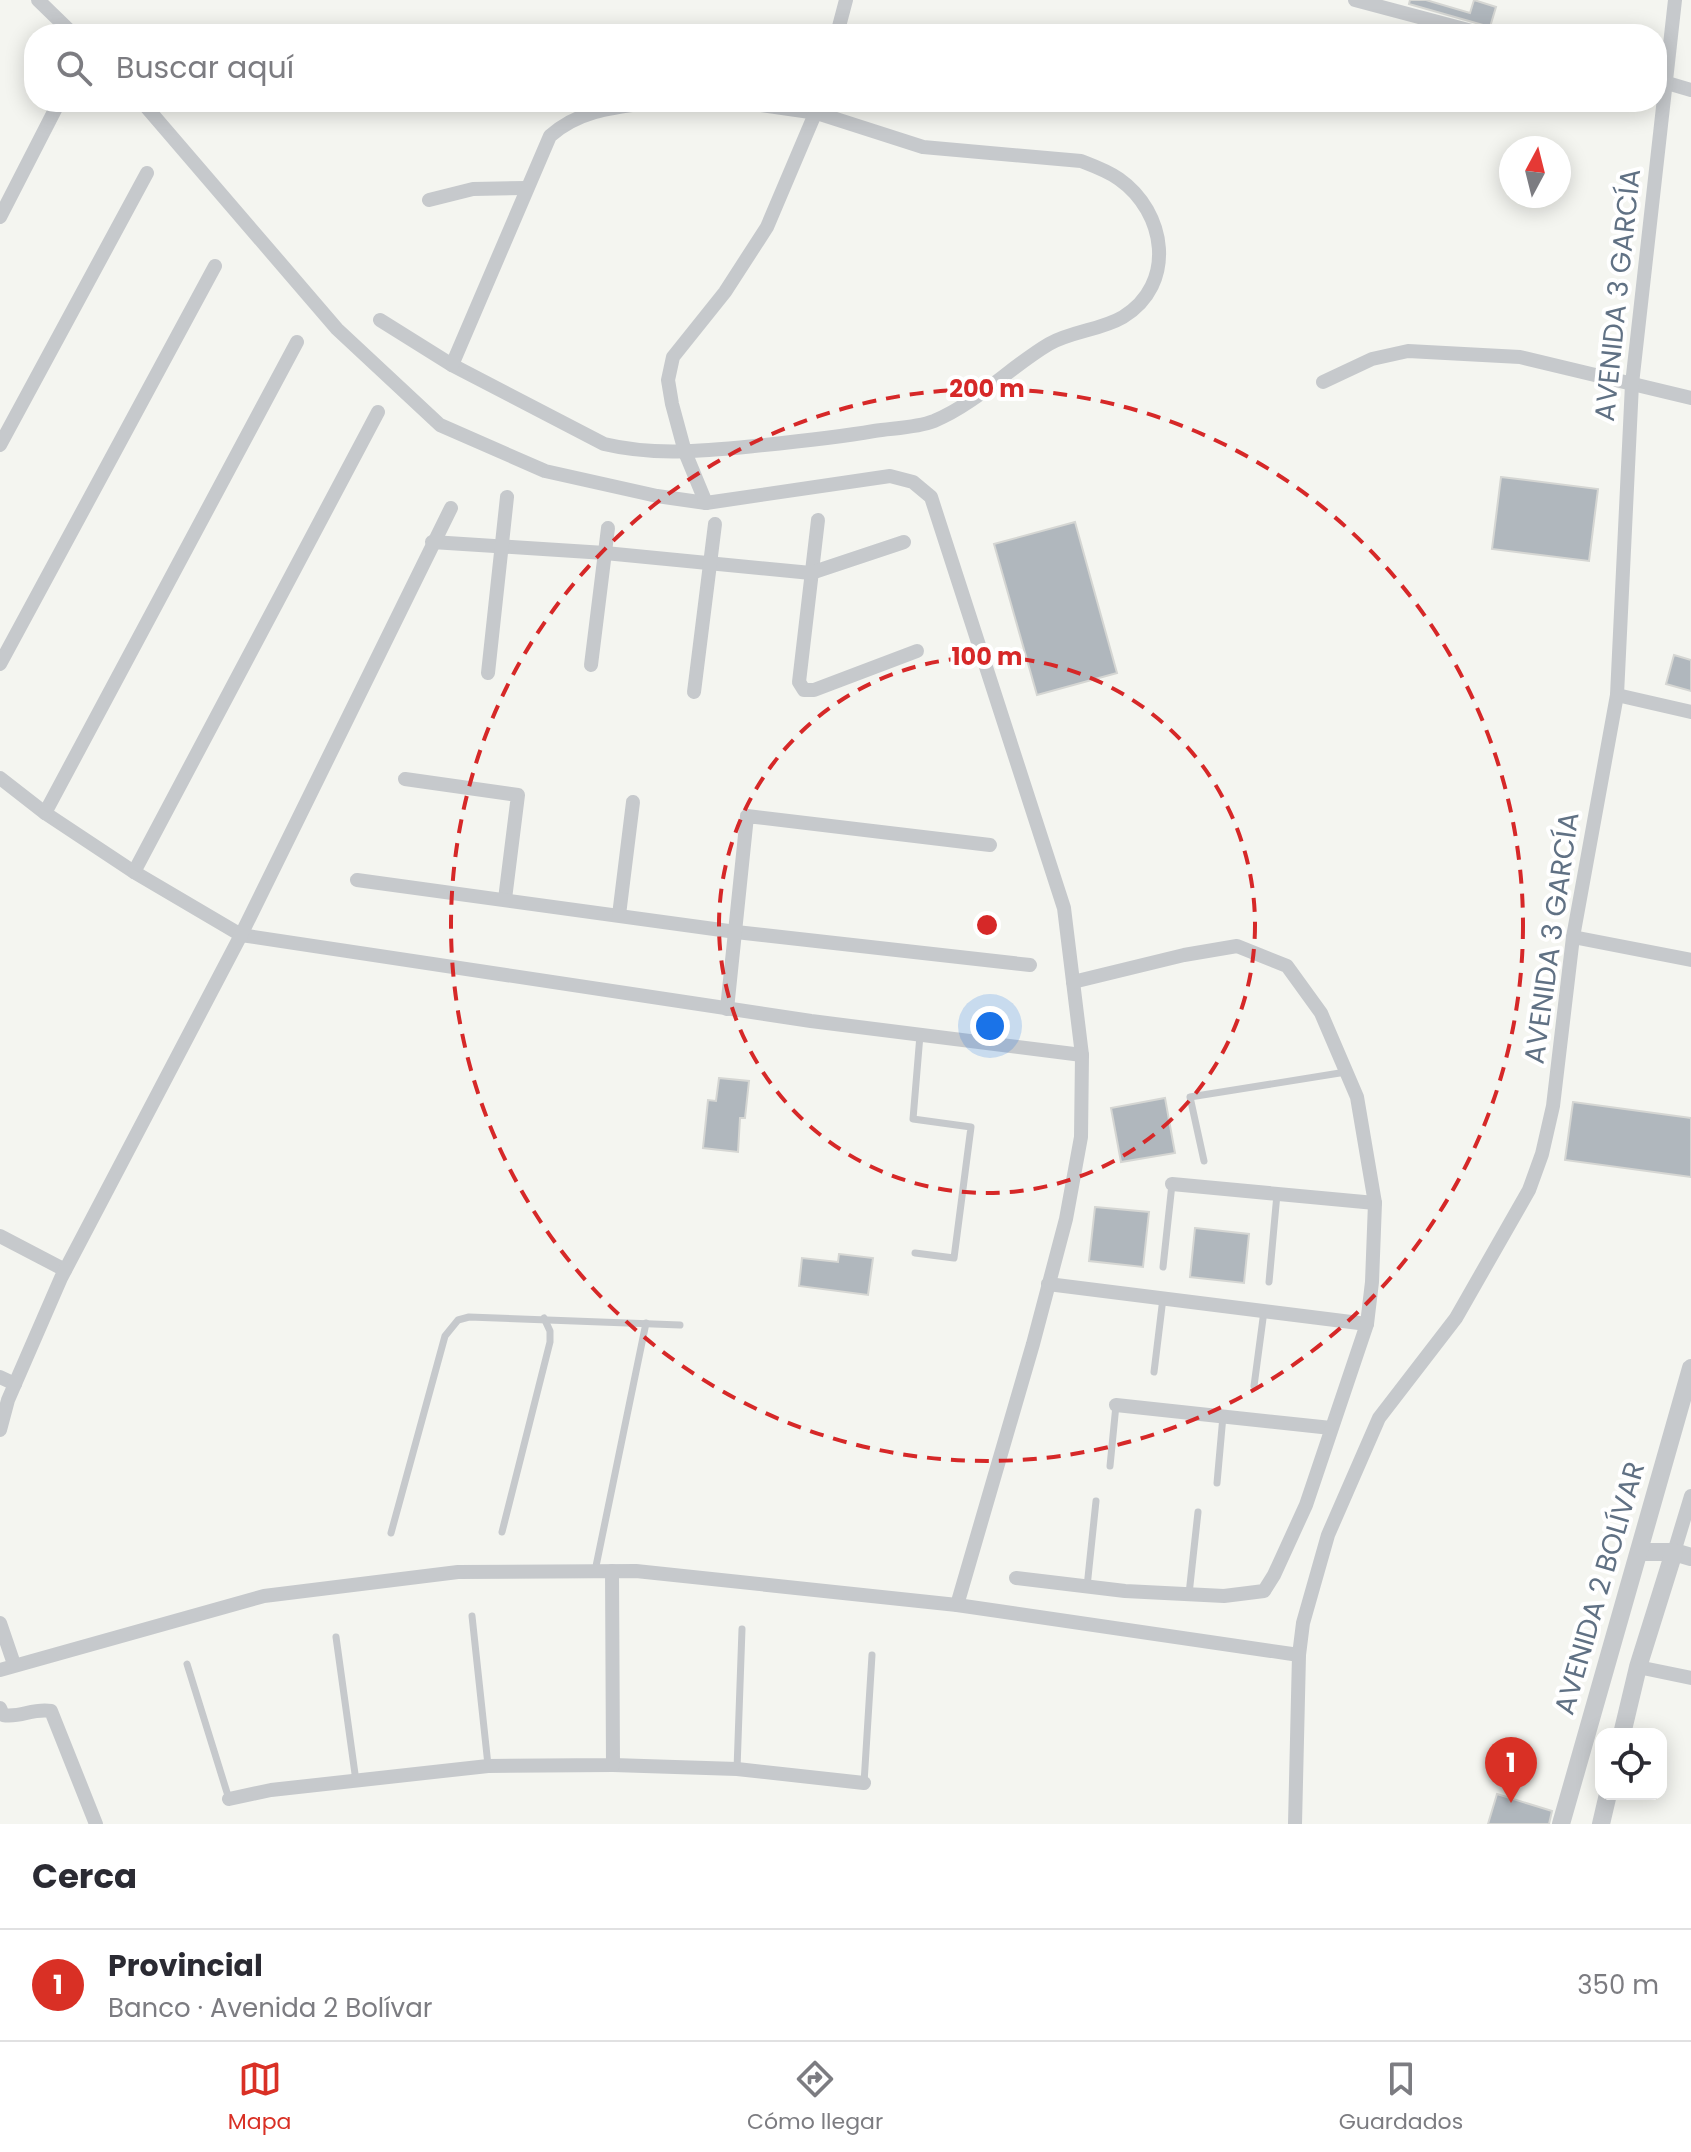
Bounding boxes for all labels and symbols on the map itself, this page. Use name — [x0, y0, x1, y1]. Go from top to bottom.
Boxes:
north arrow — [1499, 136, 1571, 208]
street label: AVENIDA 3 GARCÍA — [1585, 167, 1650, 423]
text: 200 m — [949, 372, 1025, 405]
text: 100 m — [952, 640, 1022, 673]
street label: AVENIDA 3 GARCÍA — [1515, 810, 1588, 1067]
centre of rings — [973, 911, 1001, 939]
your location — [970, 1006, 1010, 1046]
street label: AVENIDA 2 BOLÍVAR — [1545, 1457, 1654, 1719]
pin: 1 — [1485, 1737, 1537, 1803]

